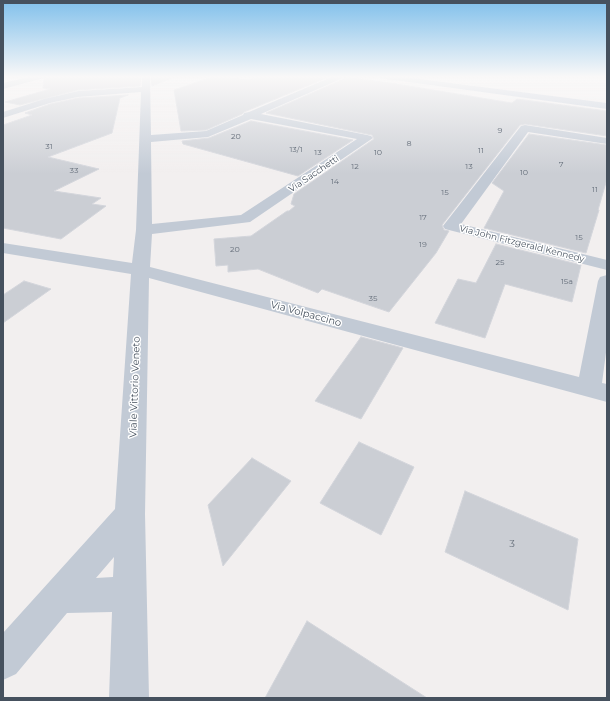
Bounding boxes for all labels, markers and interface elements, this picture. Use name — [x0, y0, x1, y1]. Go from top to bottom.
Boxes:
house number: 9 — [498, 126, 502, 136]
house number: 20 — [231, 132, 241, 142]
house number: 8 — [406, 139, 412, 149]
house number: 31 — [45, 142, 53, 152]
house number: 13/1 — [289, 145, 303, 155]
house number: 11 — [478, 146, 484, 156]
house number: 13 — [314, 148, 322, 158]
house number: 10 — [374, 148, 382, 158]
street label: Via Sacchetti — [287, 153, 341, 195]
house number: 7 — [559, 160, 563, 170]
house number: 12 — [351, 162, 359, 172]
house number: 13 — [465, 162, 473, 172]
house number: 33 — [70, 166, 78, 176]
house number: 10 — [520, 168, 528, 178]
house number: 14 — [331, 177, 339, 187]
house number: 11 — [592, 185, 598, 195]
house number: 15 — [441, 188, 449, 198]
house number: 17 — [419, 213, 427, 223]
street label: Via John Fitzgerald Kennedy — [458, 223, 586, 265]
house number: 15 — [575, 233, 583, 243]
house number: 19 — [419, 240, 427, 250]
house number: 20 — [230, 245, 240, 255]
house number: 25 — [495, 258, 505, 268]
house number: 15a — [561, 277, 573, 287]
house number: 35 — [369, 294, 377, 304]
street label: Via Volpaccino — [269, 299, 343, 329]
street label: Viale Vittorio Veneto — [127, 336, 143, 438]
house number: 3 — [509, 538, 515, 550]

